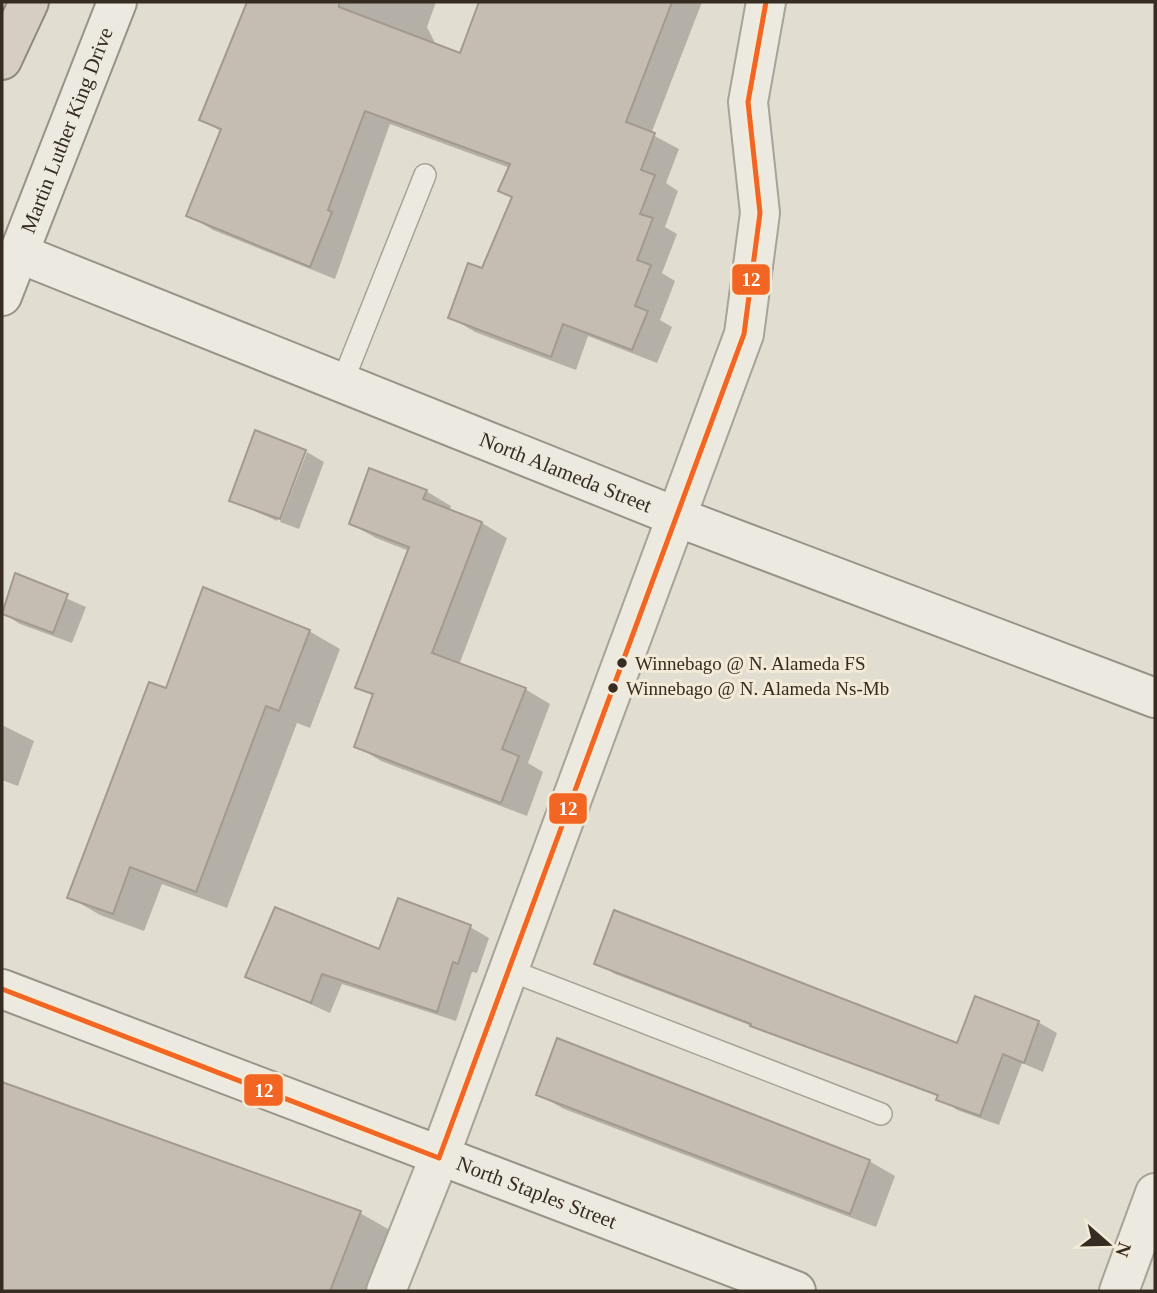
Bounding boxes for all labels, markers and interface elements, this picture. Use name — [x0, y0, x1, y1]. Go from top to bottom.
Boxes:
street label: Martin Luther King Drive — [16, 24, 118, 236]
line badge: 12 — [731, 263, 771, 296]
text: 12 — [742, 269, 761, 290]
street label: North Alameda Street — [476, 427, 655, 518]
place label: Winnebago @ N. Alameda FS — [635, 653, 865, 674]
marker: Winnebago @ N. Alameda FS — [615, 656, 629, 670]
place label: Winnebago @ N. Alameda Ns-Mb — [626, 678, 889, 699]
marker: Winnebago @ N. Alameda Ns-Mb — [606, 681, 620, 695]
line badge: 12 — [548, 792, 588, 825]
text: 12 — [559, 798, 578, 819]
line badge: 12 — [243, 1073, 284, 1107]
text: 12 — [255, 1080, 274, 1101]
street label: North Staples Street — [453, 1151, 620, 1234]
north arrow — [1073, 1209, 1143, 1279]
text: N — [1111, 1240, 1136, 1260]

